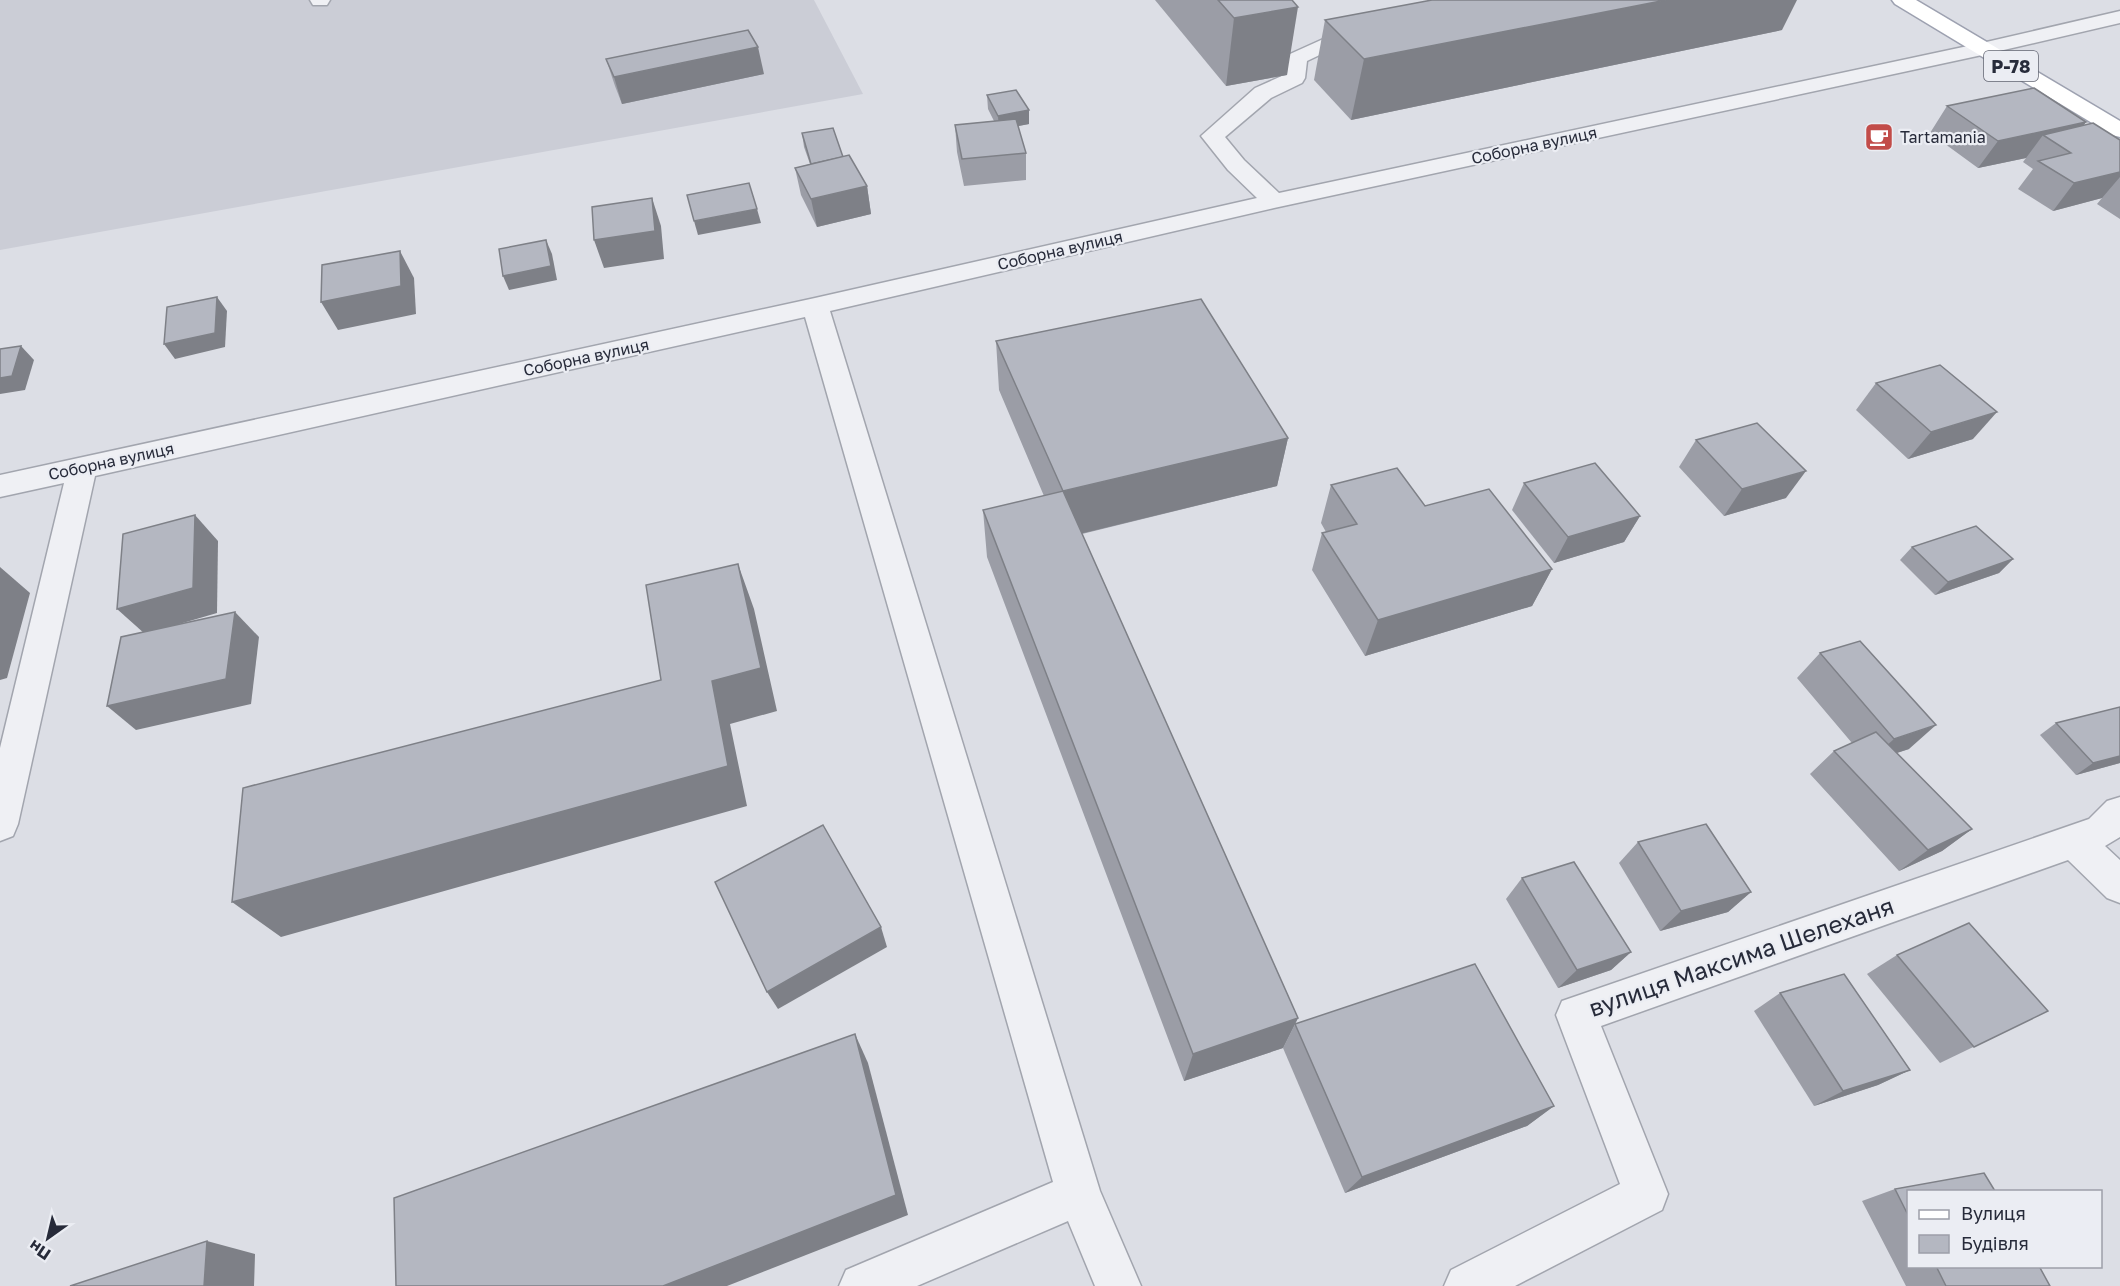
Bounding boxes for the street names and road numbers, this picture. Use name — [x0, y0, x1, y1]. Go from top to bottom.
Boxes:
road number: Р-78 — [1984, 51, 2038, 81]
street label: Соборна вулиця — [1469, 122, 1599, 168]
street label: Соборна вулиця — [995, 226, 1125, 274]
street label: Соборна вулиця — [521, 334, 651, 380]
street label: Соборна вулиця — [46, 438, 176, 484]
street label: вулиця Максима Шелеханя — [1585, 890, 1897, 1022]

